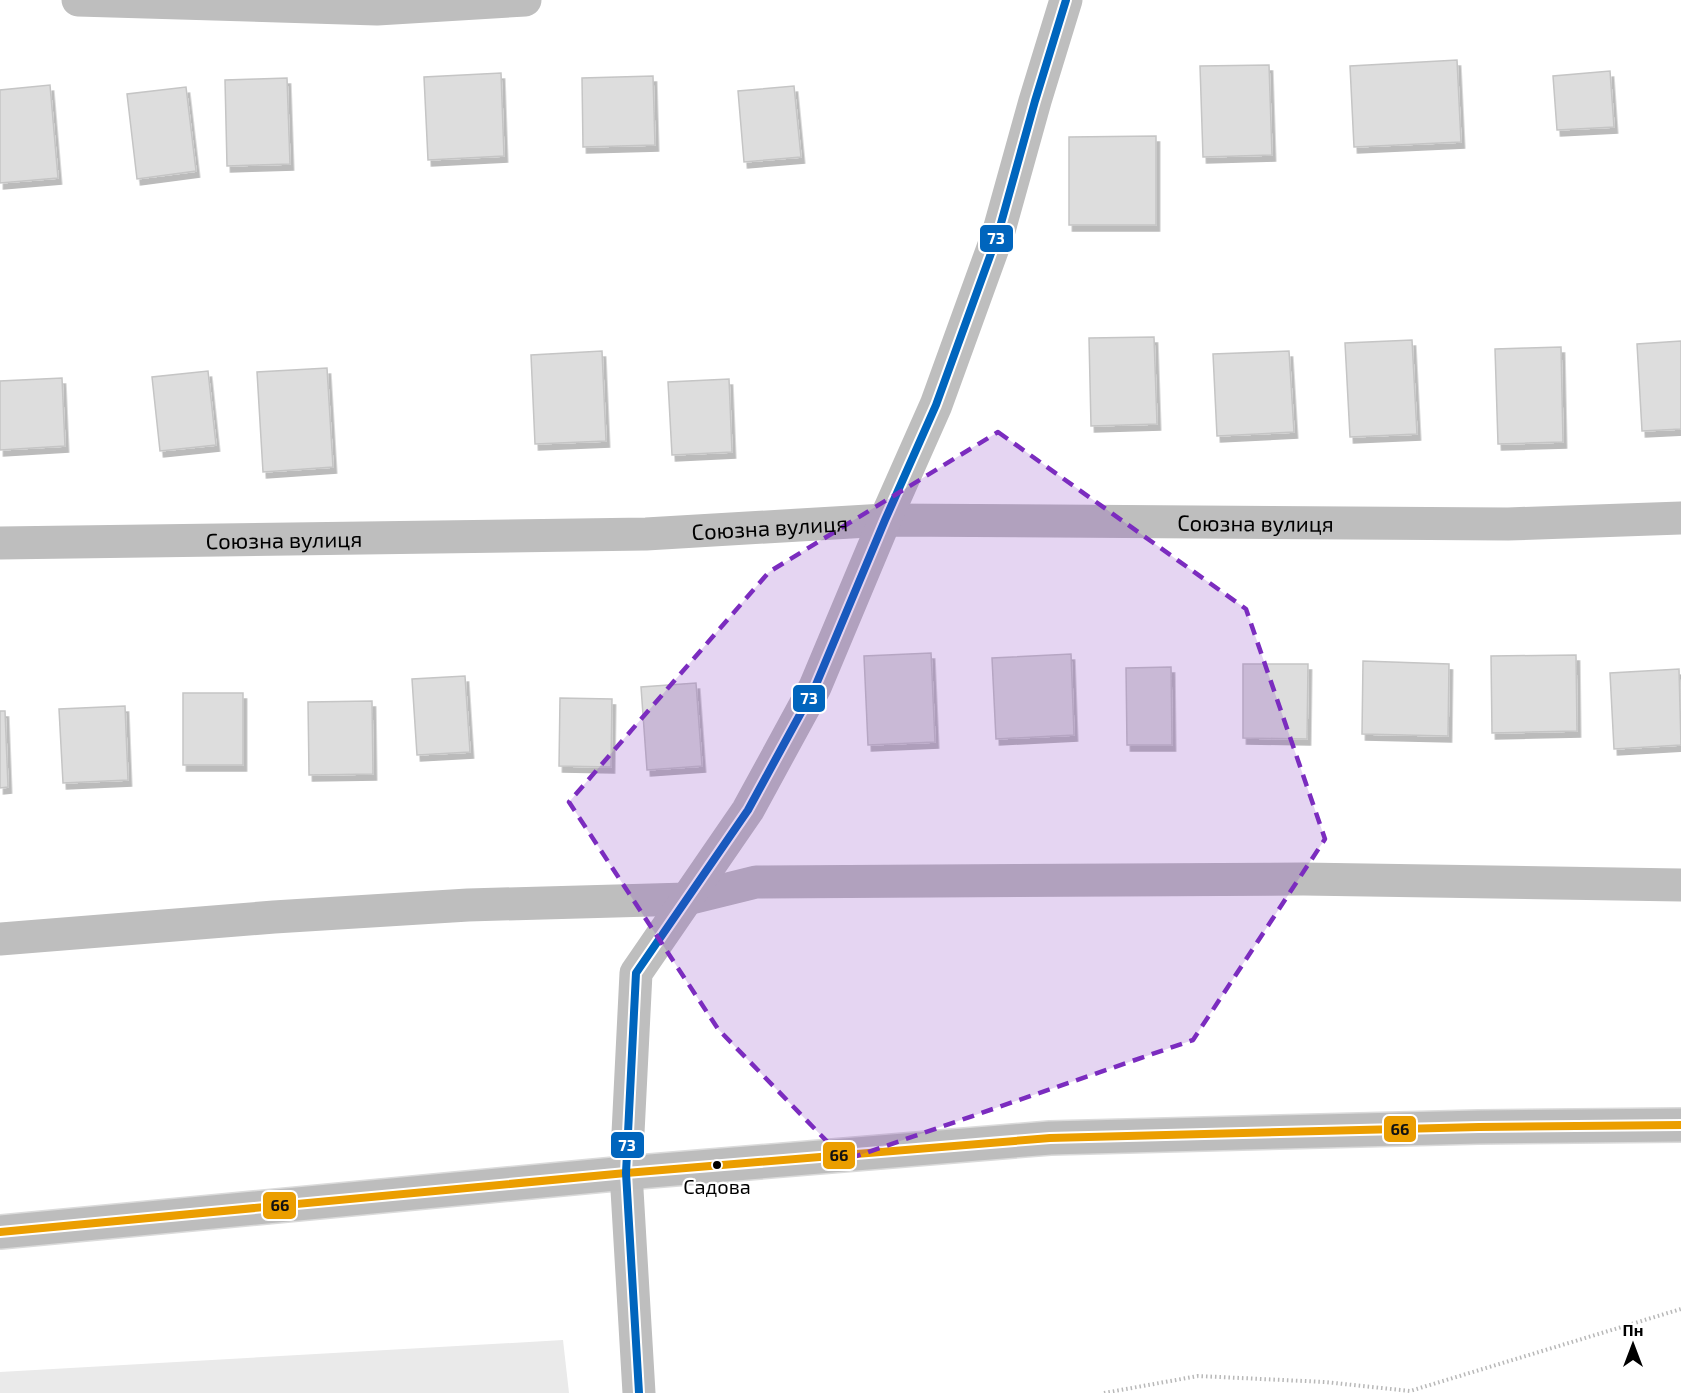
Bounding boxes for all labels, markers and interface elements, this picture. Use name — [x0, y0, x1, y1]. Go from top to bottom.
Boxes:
line badge: 73 — [979, 224, 1014, 253]
text: 73 — [987, 228, 1005, 247]
street label: Союзна вулиця — [691, 509, 849, 544]
street label: Союзна вулиця — [1177, 509, 1334, 537]
street label: Союзна вулиця — [206, 525, 362, 553]
line badge: 73 — [792, 684, 826, 713]
text: 73 — [800, 688, 818, 707]
line badge: 66 — [1383, 1115, 1417, 1143]
text: 66 — [1391, 1119, 1409, 1138]
line badge: 73 — [610, 1131, 645, 1159]
text: 73 — [618, 1135, 636, 1154]
line badge: 66 — [822, 1141, 856, 1170]
text: 66 — [830, 1145, 848, 1164]
marker: Садова — [711, 1159, 723, 1171]
place label: Садова — [683, 1174, 751, 1198]
line badge: 66 — [262, 1191, 297, 1220]
text: 66 — [271, 1195, 289, 1214]
north arrow — [1603, 1315, 1663, 1375]
text: Пн — [1623, 1320, 1643, 1339]

